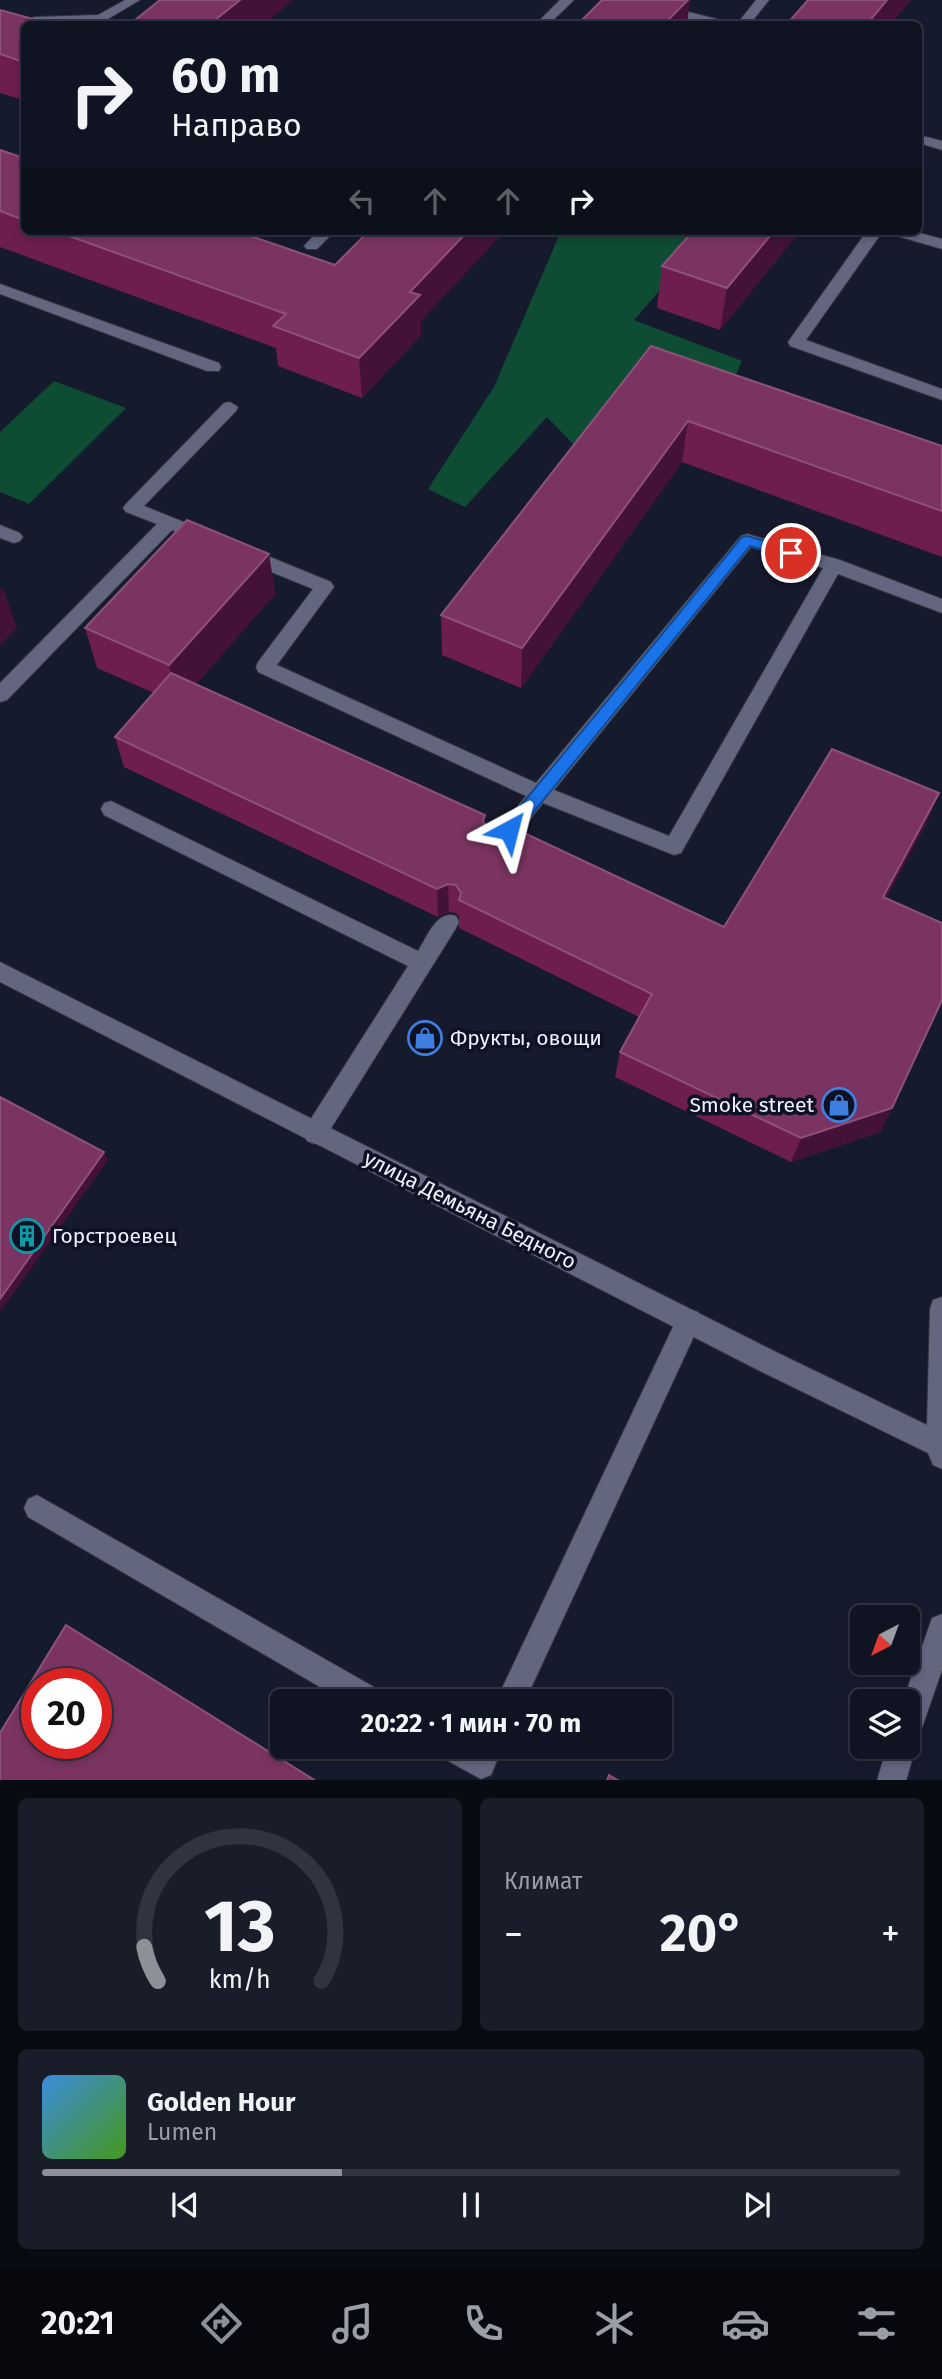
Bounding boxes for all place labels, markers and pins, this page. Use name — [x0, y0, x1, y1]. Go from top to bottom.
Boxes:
pin — [761, 523, 821, 583]
shop icon: Фрукты, овощи — [406, 1019, 444, 1057]
place label: Фрукты, овощи — [450, 1025, 602, 1051]
shop icon: Smoke street — [820, 1086, 858, 1124]
place label: Smoke street — [689, 1092, 814, 1118]
building icon: Горстроевец — [8, 1217, 46, 1255]
place label: Горстроевец — [52, 1223, 177, 1249]

